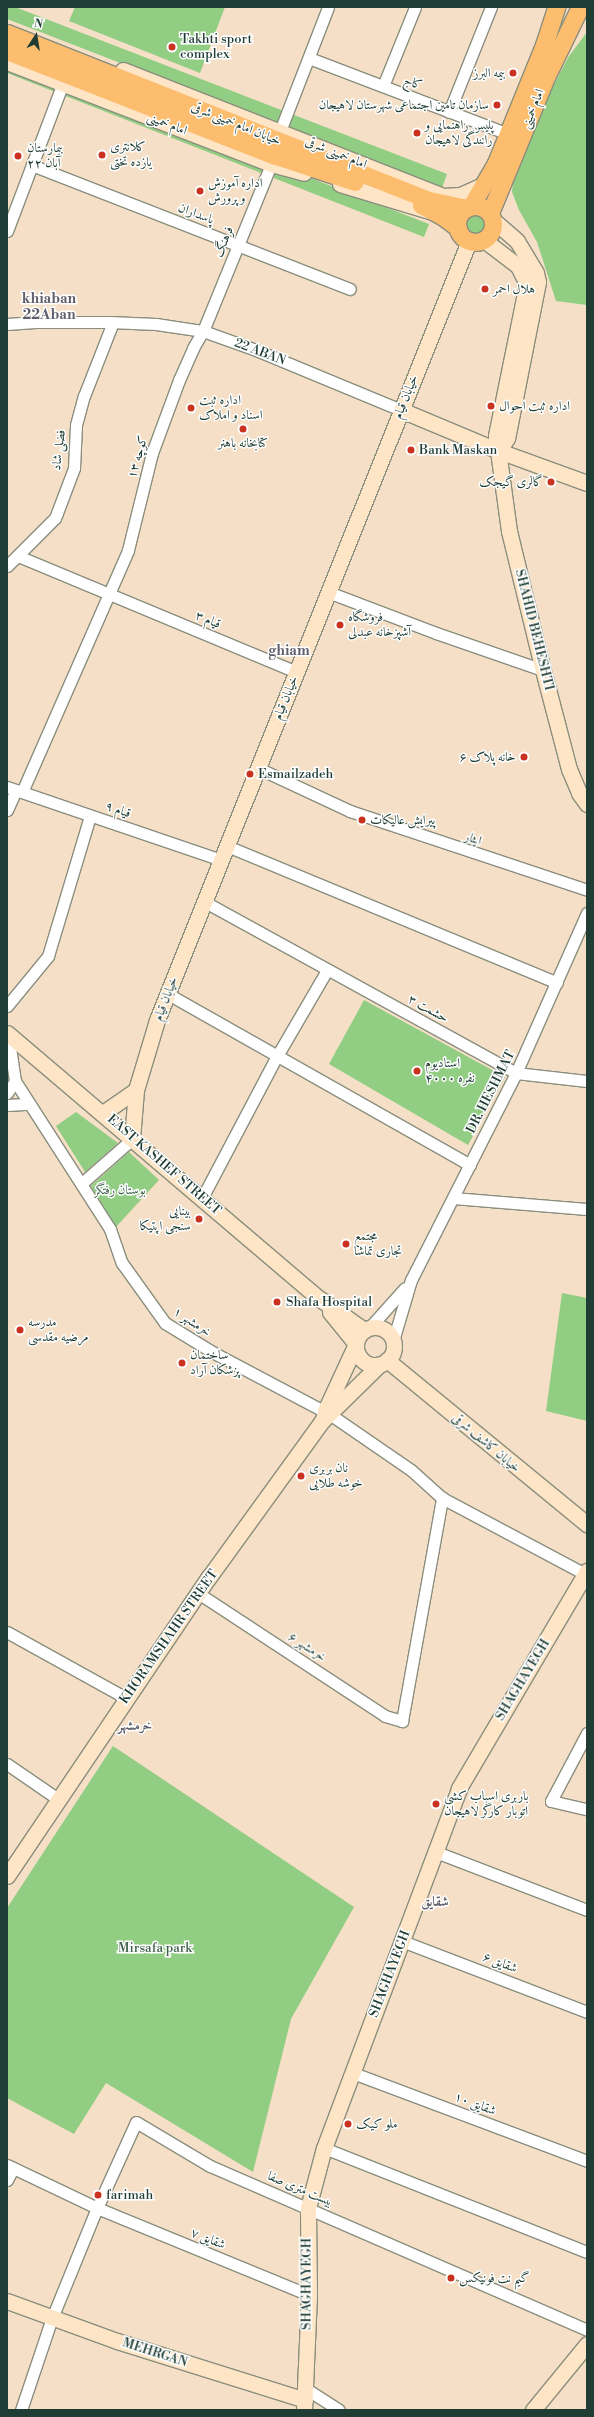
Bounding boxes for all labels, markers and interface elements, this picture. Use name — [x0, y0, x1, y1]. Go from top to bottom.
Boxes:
north arrow — [16, 16, 56, 56]
text: N — [33, 17, 44, 32]
place label: Takhti sport complex — [180, 32, 252, 63]
marker: Takhti sport complex — [167, 42, 177, 52]
place label: بیمه البرز — [473, 65, 505, 81]
marker: بیمه البرز — [508, 68, 518, 78]
street label: کاج — [401, 72, 425, 94]
street label: امام خمینی — [518, 87, 548, 131]
place label: سازمان تامین اجتماعی شهرستان لاهیجان — [319, 97, 489, 113]
street label: خیابان امام خمینی شرقی — [189, 99, 283, 149]
marker: سازمان تامین اجتماعی شهرستان لاهیجان — [492, 100, 502, 110]
street label: امام خمینی — [145, 109, 189, 139]
place label: پلیس راهنمایی و رانندگی لاهیجان — [425, 118, 493, 149]
marker: پلیس راهنمایی و رانندگی لاهیجان — [412, 128, 422, 138]
street label: امام خمینی شرقی — [303, 134, 369, 172]
place label: کلانتری یازده تختی — [110, 140, 152, 171]
place label: بیمارستان ۲۲ آبان — [27, 141, 63, 172]
marker: بیمارستان ۲۲ آبان — [12, 150, 24, 162]
marker: کلانتری یازده تختی — [97, 150, 107, 160]
place label: اداره آموزش و پرورش — [208, 176, 263, 207]
marker: اداره آموزش و پرورش — [195, 186, 205, 196]
street label: پاسداران — [176, 200, 216, 228]
street label: فرهنگ — [211, 224, 237, 260]
place label: هلال احمر — [493, 281, 535, 297]
marker: هلال احمر — [480, 284, 490, 294]
district label: khiaban 22Aban — [22, 291, 76, 324]
street label: 22 ABAN — [232, 335, 288, 369]
street label: خیابان قیام — [390, 373, 422, 421]
place label: اداره ثبت اسناد و املاک — [199, 393, 263, 424]
place label: اداره ثبت احوال — [499, 398, 570, 414]
marker: اداره ثبت احوال — [486, 401, 496, 411]
marker: اداره ثبت اسناد و املاک — [186, 403, 196, 413]
marker: کتابخانه باهنر — [238, 424, 248, 434]
street label: فضلی شاد — [49, 429, 69, 471]
street label: کوچه ۱۳ — [124, 434, 152, 480]
place label: کتابخانه باهنر — [218, 435, 268, 451]
place label: Bank Maskan — [419, 442, 497, 458]
marker: Bank Maskan — [406, 445, 416, 455]
place label: گالری گیجک — [479, 474, 543, 490]
marker: گالری گیجک — [546, 477, 556, 487]
street label: SHAHID BEHESHTI — [511, 568, 557, 692]
street label: قیام ۳ — [193, 608, 223, 632]
place label: فروشگاه آشپزخانه عبدلی — [348, 610, 411, 641]
marker: فروشگاه آشپزخانه عبدلی — [335, 620, 345, 630]
district label: ghiam — [268, 643, 310, 659]
street label: خیابان قیام — [270, 674, 302, 722]
place label: خانه پلاک ۶ — [459, 749, 516, 765]
marker: خانه پلاک ۶ — [519, 752, 529, 762]
place label: Esmailzadeh — [258, 766, 333, 782]
marker: Esmailzadeh — [245, 769, 255, 779]
street label: قیام ۹ — [103, 798, 133, 822]
place label: پیرایش عالیکات — [370, 812, 435, 828]
marker: پیرایش عالیکات — [357, 815, 367, 825]
street label: ایثار — [463, 829, 483, 849]
street label: خیابان قیام — [150, 975, 182, 1023]
street label: حشمت ۳ — [405, 992, 451, 1026]
street label: DR. HESHMAT — [463, 1048, 519, 1136]
place label: استادیوم ۴۰۰۰ نفره — [425, 1056, 475, 1087]
marker: استادیوم ۴۰۰۰ نفره — [412, 1066, 422, 1076]
street label: EAST KASHEF STREET — [104, 1111, 224, 1219]
park label: بوستان رفتگر — [94, 1182, 146, 1198]
place label: بینایی سنجی اپتیکا — [140, 1204, 191, 1235]
marker: بینایی سنجی اپتیکا — [194, 1214, 204, 1224]
place label: مجتمع تجاری تماشا — [354, 1229, 402, 1260]
marker: مجتمع تجاری تماشا — [341, 1239, 351, 1249]
place label: Shafa Hospital — [286, 1294, 372, 1310]
marker: Shafa Hospital — [271, 1296, 283, 1308]
street label: خرمشهر ۱ — [170, 1304, 214, 1340]
place label: مدرسه مرضیه مقدسی — [28, 1315, 89, 1346]
marker: مدرسه مرضیه مقدسی — [15, 1325, 25, 1335]
place label: ساختمان پزشکان آراد — [190, 1348, 240, 1379]
marker: ساختمان پزشکان آراد — [177, 1358, 187, 1368]
street label: خیابان کاشف شرقی — [449, 1410, 523, 1476]
place label: نان بربری خوشه طلایی — [309, 1461, 363, 1492]
marker: نان بربری خوشه طلایی — [296, 1471, 306, 1481]
street label: KHORAMSHAHR STREET — [117, 1567, 221, 1707]
street label: خرمشهر ۶ — [285, 1629, 329, 1665]
street label: SHAGHAYEGH — [493, 1636, 553, 1724]
district label: خرمشهر — [118, 1718, 152, 1734]
place label: باربری اسباب کشی اتوبار کارگر لاهیجان — [444, 1789, 529, 1820]
marker: باربری اسباب کشی اتوبار کارگر لاهیجان — [431, 1799, 441, 1809]
district label: شقایق — [421, 1894, 449, 1910]
street label: SHAGHAYEGH — [366, 1928, 414, 2020]
park label: Mirsafa park — [118, 1940, 192, 1956]
street label: شقایق ۶ — [480, 1949, 520, 1977]
street label: شقایق ۱۰ — [452, 2089, 498, 2119]
place label: ملو کیک — [356, 2116, 398, 2132]
marker: ملو کیک — [343, 2119, 353, 2129]
street label: بیست متری صفا — [265, 2168, 335, 2210]
place label: farimah — [106, 2187, 153, 2203]
marker: farimah — [93, 2190, 103, 2200]
street label: شقایق ۷ — [188, 2225, 228, 2253]
street label: SHAGHAYEGH — [299, 2238, 315, 2330]
place label: گیم نت فونیکس — [459, 2270, 530, 2286]
marker: گیم نت فونیکس — [446, 2273, 456, 2283]
street label: MEHRGAN — [121, 2335, 189, 2371]

